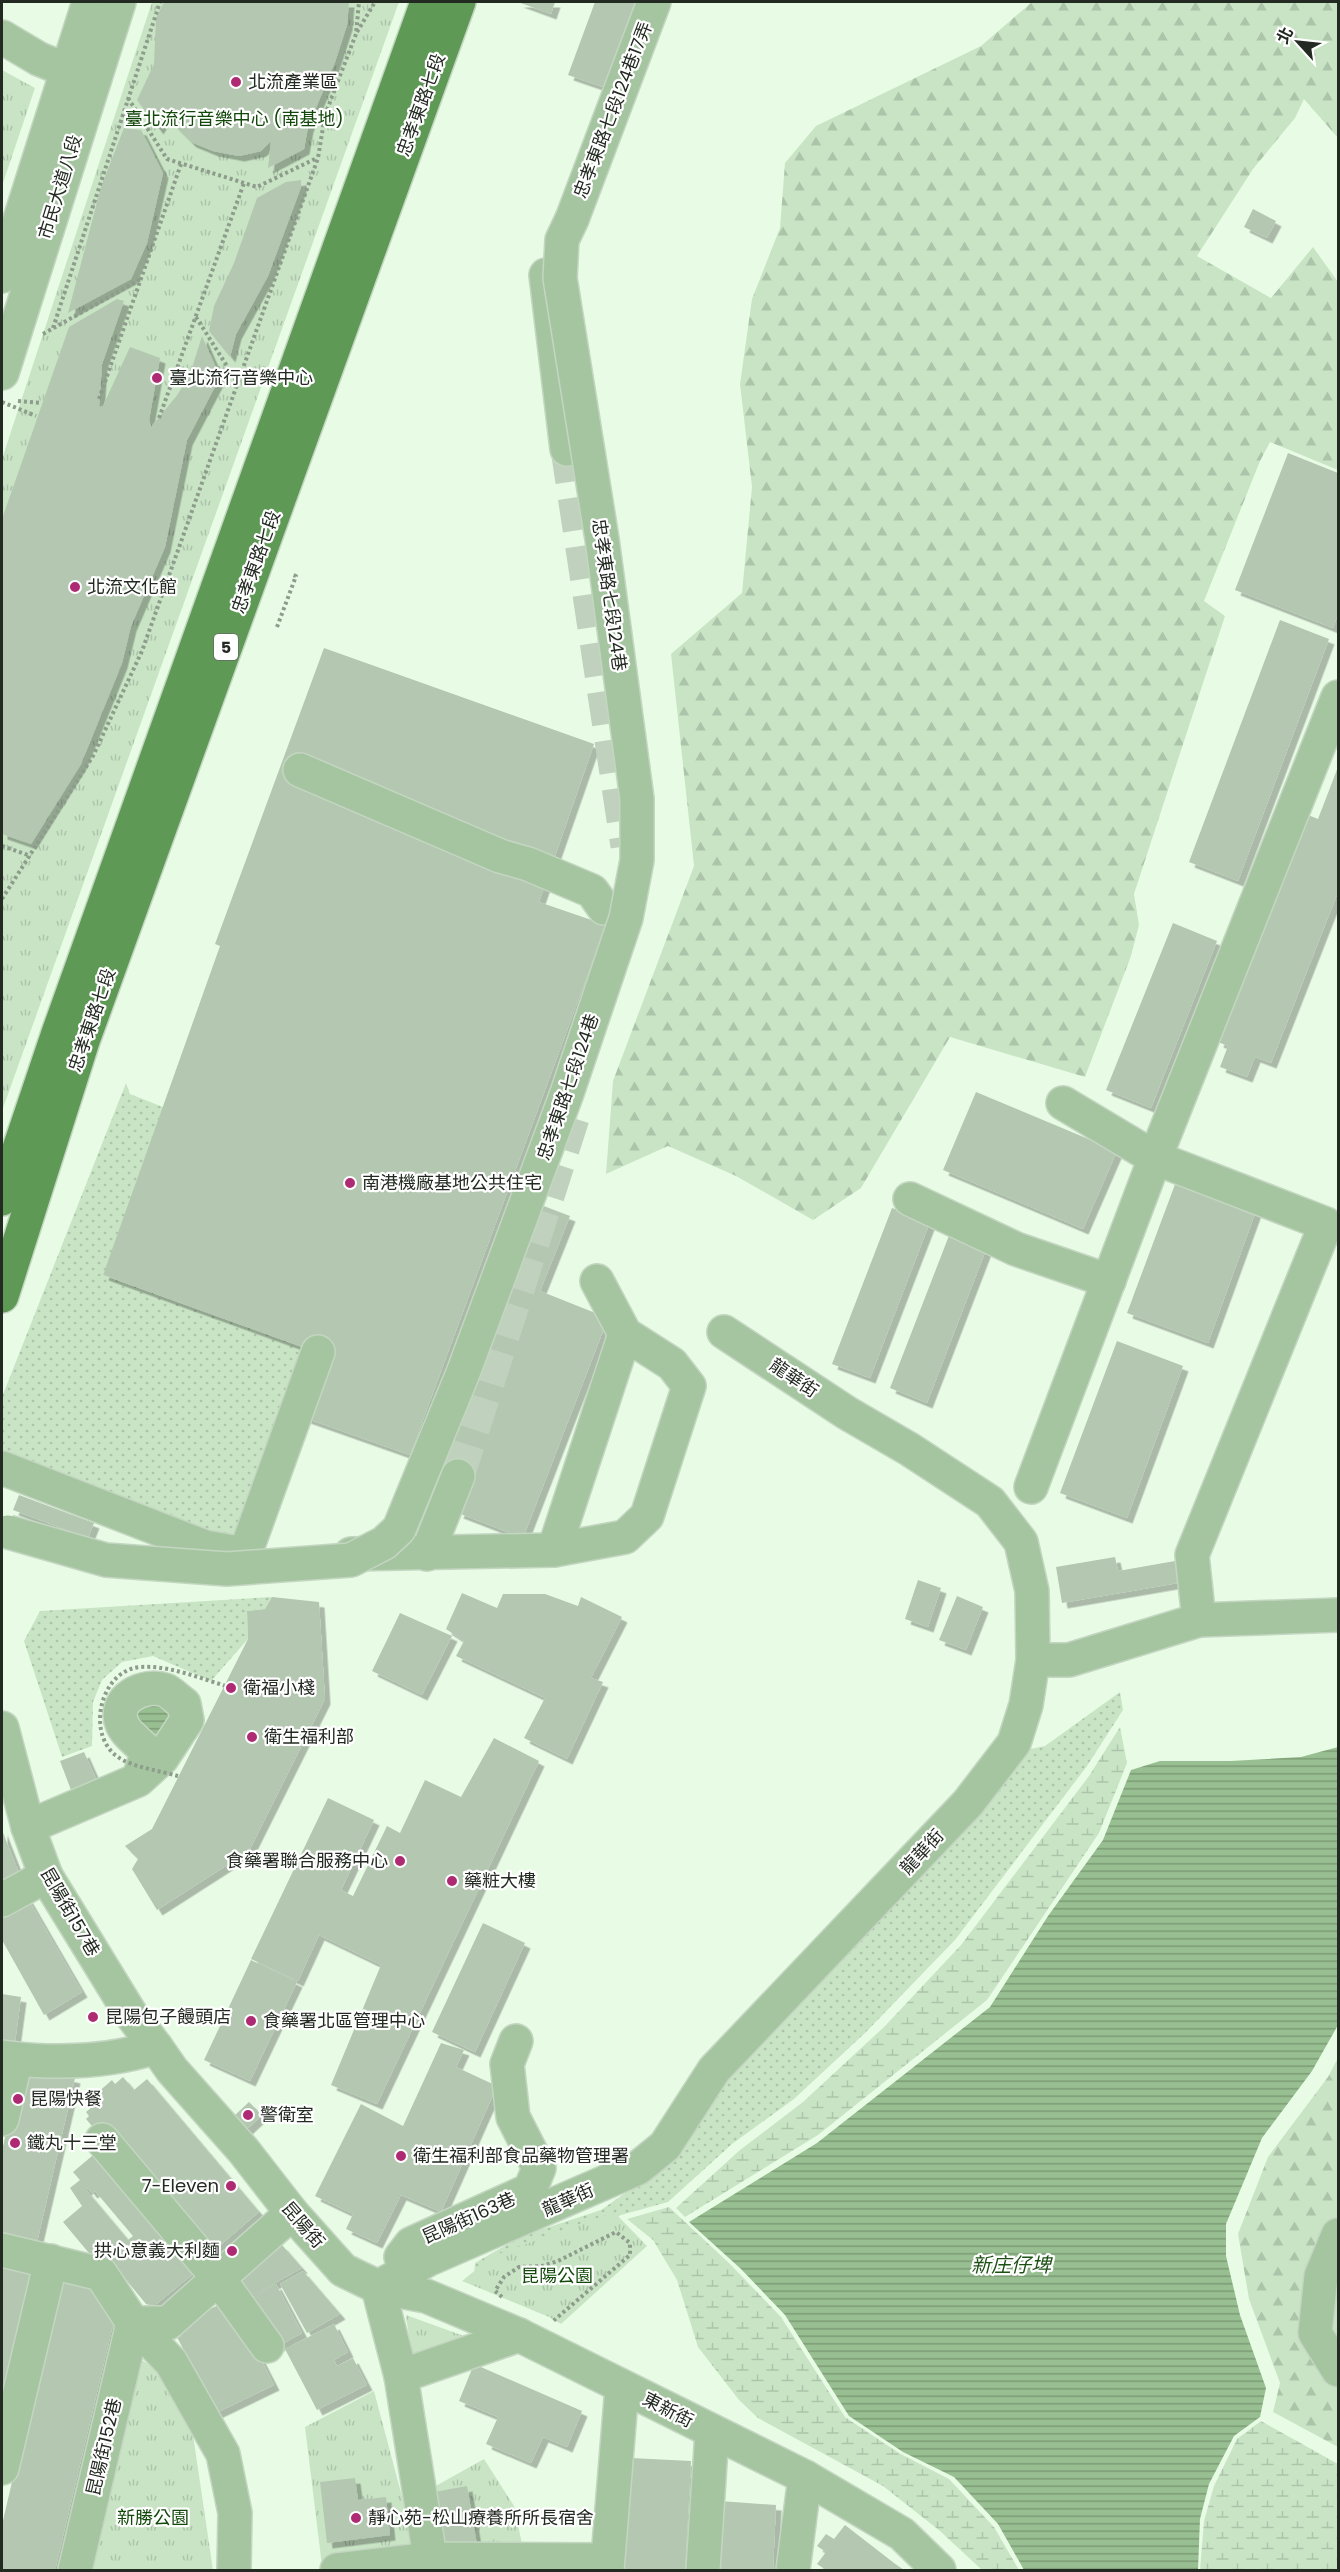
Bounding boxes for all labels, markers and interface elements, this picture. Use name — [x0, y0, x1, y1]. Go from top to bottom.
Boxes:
north arrow — [1268, 12, 1328, 72]
street label: 忠孝東路七段124巷17弄 — [567, 18, 658, 202]
text: 北 — [1271, 23, 1299, 48]
street label: 忠孝東路七段 — [390, 50, 451, 160]
place label: 北流產業區 — [248, 69, 338, 94]
marker: 北流產業區 — [229, 75, 243, 89]
park label: 臺北流行音樂中心 (南基地) — [124, 106, 344, 131]
street label: 市民大道八段 — [32, 132, 87, 242]
place label: 臺北流行音樂中心 — [169, 365, 313, 390]
marker: 臺北流行音樂中心 — [150, 371, 164, 385]
street label: 忠孝東路七段 — [225, 507, 286, 617]
street label: 忠孝東路七段124巷 — [586, 517, 633, 673]
place label: 北流文化館 — [87, 574, 177, 599]
marker: 北流文化館 — [68, 580, 82, 594]
road number: 5 — [214, 634, 238, 660]
street label: 忠孝東路七段 — [62, 965, 121, 1075]
street label: 忠孝東路七段124巷 — [531, 1010, 604, 1163]
place label: 南港機廠基地公共住宅 — [362, 1170, 542, 1195]
marker: 南港機廠基地公共住宅 — [343, 1176, 357, 1190]
street label: 龍華街 — [765, 1352, 824, 1403]
place label: 衛福小棧 — [243, 1675, 315, 1700]
marker: 衛福小棧 — [224, 1681, 238, 1695]
place label: 衛生福利部 — [264, 1724, 354, 1749]
marker: 衛生福利部 — [245, 1730, 259, 1744]
street label: 龍華街 — [894, 1823, 949, 1880]
place label: 食藥署聯合服務中心 — [226, 1848, 388, 1873]
marker: 食藥署聯合服務中心 — [393, 1854, 407, 1868]
street label: 昆陽街157巷 — [35, 1863, 106, 1961]
place label: 藥粧大樓 — [464, 1868, 536, 1893]
marker: 藥粧大樓 — [445, 1874, 459, 1888]
place label: 昆陽包子饅頭店 — [105, 2004, 231, 2029]
place label: 食藥署北區管理中心 — [263, 2008, 425, 2033]
marker: 昆陽包子饅頭店 — [86, 2010, 100, 2024]
marker: 食藥署北區管理中心 — [244, 2014, 258, 2028]
place label: 昆陽快餐 — [30, 2086, 102, 2111]
marker: 昆陽快餐 — [11, 2092, 25, 2106]
place label: 警衛室 — [260, 2102, 314, 2127]
marker: 警衛室 — [241, 2108, 255, 2122]
place label: 鐵丸十三堂 — [27, 2130, 117, 2155]
marker: 鐵丸十三堂 — [8, 2136, 22, 2150]
place label: 衛生福利部食品藥物管理署 — [413, 2143, 629, 2168]
marker: 衛生福利部食品藥物管理署 — [394, 2149, 408, 2163]
place label: 7-Eleven — [142, 2173, 219, 2198]
street label: 龍華街 — [538, 2177, 598, 2222]
marker: 7-Eleven — [224, 2179, 238, 2193]
street label: 昆陽街163巷 — [418, 2186, 519, 2249]
street label: 昆陽街 — [276, 2196, 331, 2253]
place label: 拱心意義大利麵 — [94, 2238, 220, 2263]
marker: 拱心意義大利麵 — [225, 2244, 239, 2258]
water label: 新庄仔埤 — [971, 2251, 1053, 2279]
park label: 昆陽公園 — [521, 2263, 593, 2288]
street label: 東新街 — [638, 2386, 698, 2433]
street label: 昆陽街152巷 — [80, 2396, 127, 2498]
park label: 新勝公園 — [117, 2505, 189, 2530]
place label: 靜心苑-松山療養所所長宿舍 — [368, 2505, 594, 2530]
marker: 靜心苑-松山療養所所長宿舍 — [349, 2511, 363, 2525]

